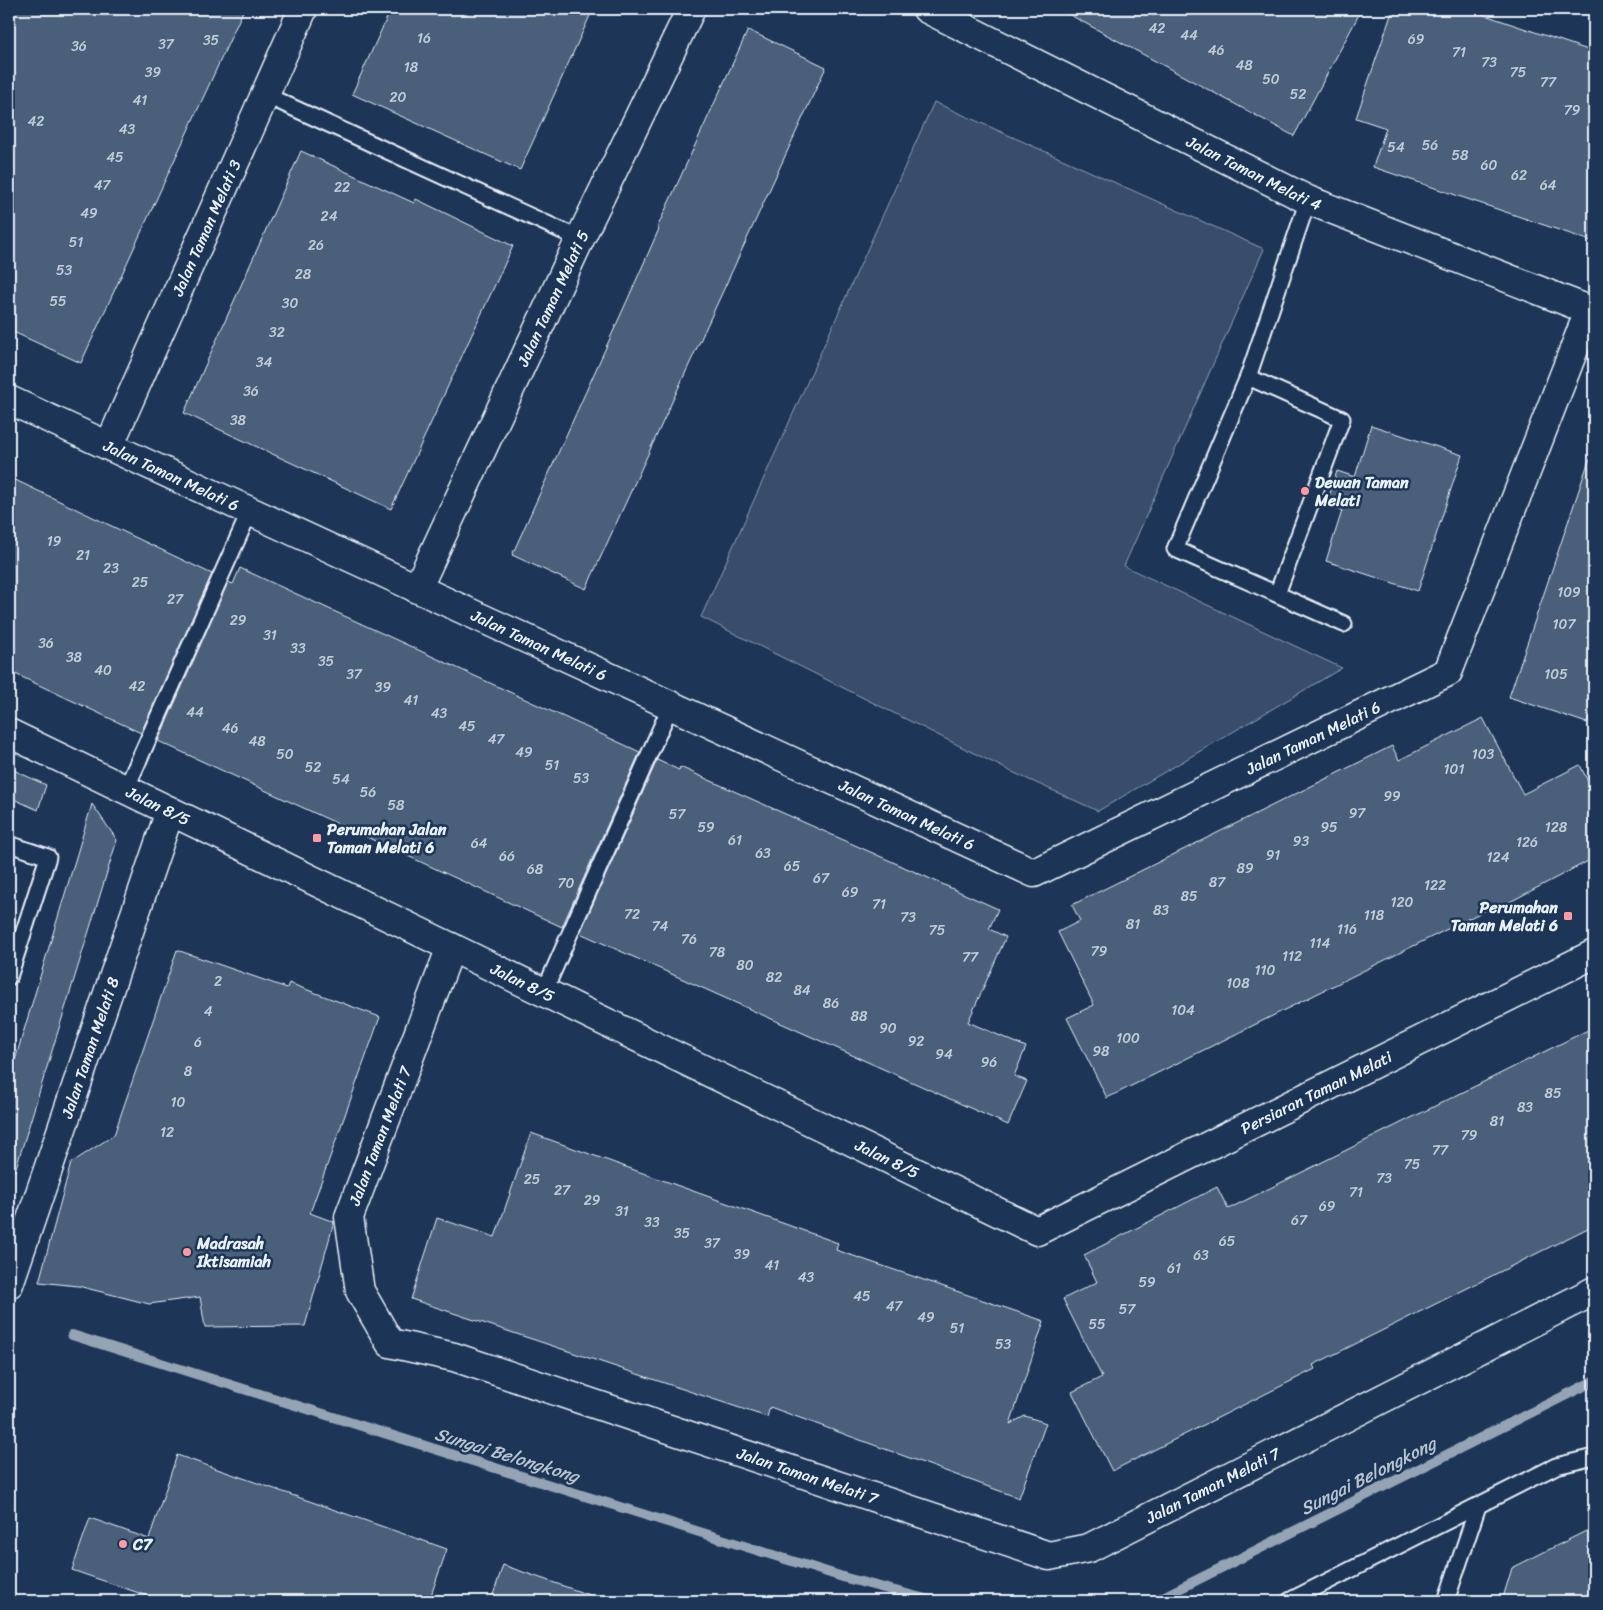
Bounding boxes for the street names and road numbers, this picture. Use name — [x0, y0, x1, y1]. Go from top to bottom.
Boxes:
street label: Jalan Taman Melati 4 — [1181, 126, 1326, 219]
street label: Jalan Taman Melati 3 — [163, 154, 249, 301]
street label: Jalan Taman Melati 5 — [508, 225, 597, 372]
street label: Jalan Taman Melati 6 — [98, 431, 244, 519]
street label: Jalan Taman Melati 6 — [465, 600, 612, 689]
street label: Jalan Taman Melati 6 — [1240, 692, 1385, 783]
street label: Jalan Taman Melati 6 — [833, 770, 980, 858]
street label: Jalan 8/5 — [120, 777, 196, 833]
street label: Jalan 8/5 — [485, 954, 560, 1010]
street label: Jalan Taman Melati 8 — [52, 972, 127, 1123]
street label: Persiaran Taman Melati — [1235, 1042, 1398, 1142]
street label: Jalan Taman Melati 7 — [340, 1061, 420, 1211]
street label: Jalan 8/5 — [849, 1130, 925, 1187]
street label: Jalan Taman Melati 7 — [732, 1438, 883, 1513]
street label: Jalan Taman Melati 7 — [1140, 1438, 1286, 1532]

